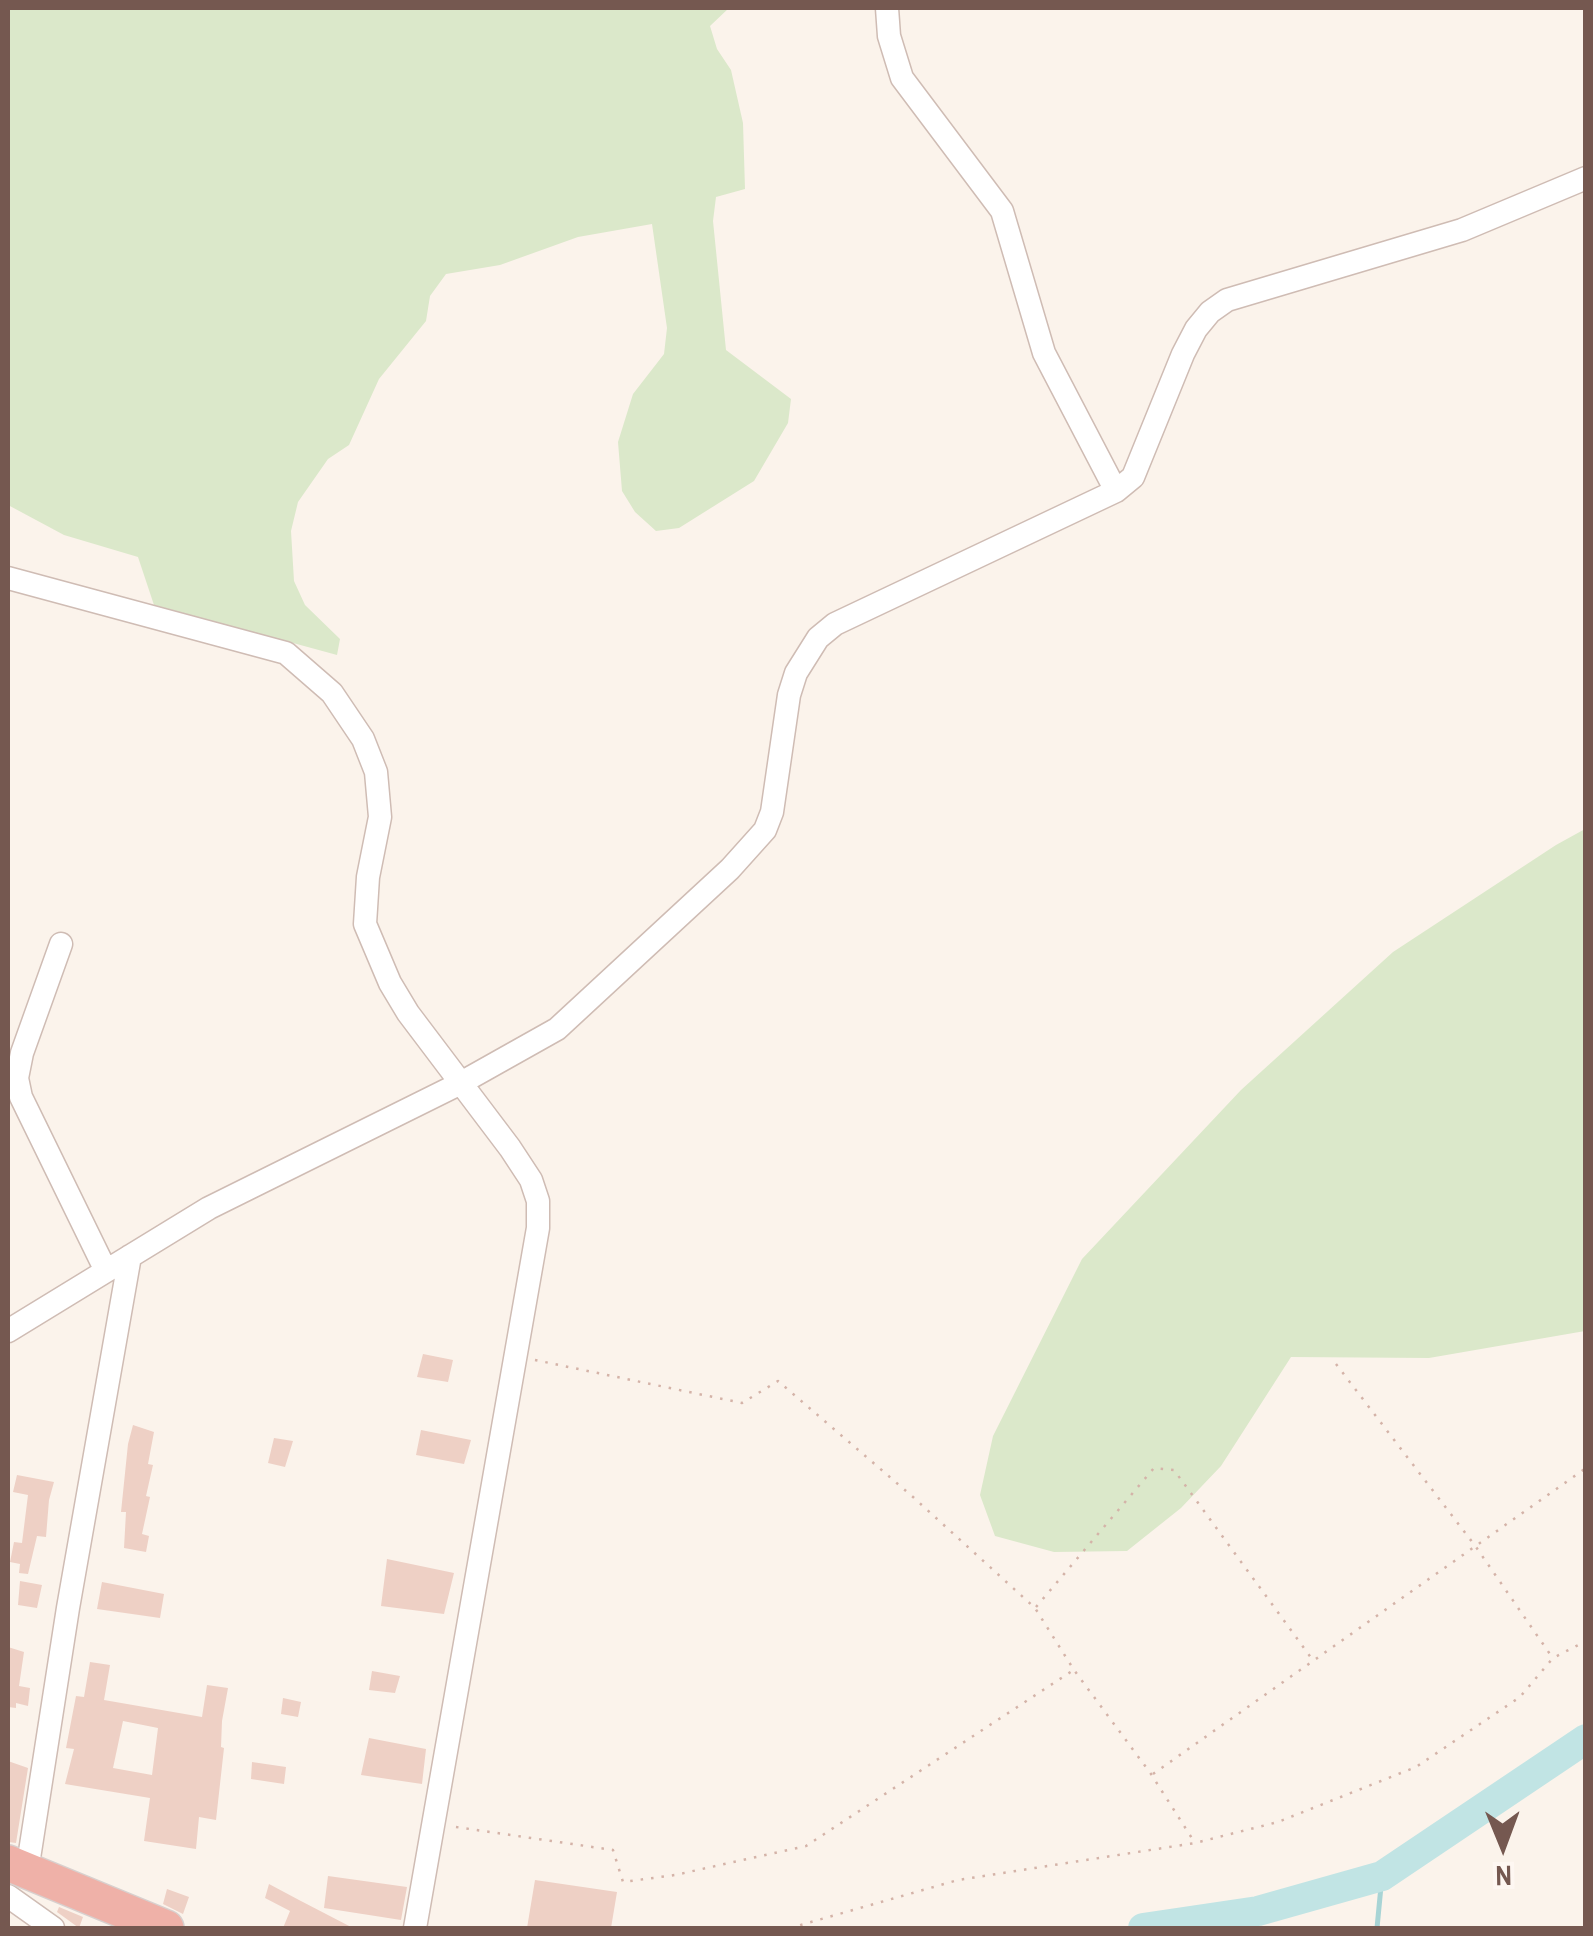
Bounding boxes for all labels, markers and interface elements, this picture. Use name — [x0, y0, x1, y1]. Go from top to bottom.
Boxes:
north arrow — [1453, 1796, 1553, 1896]
text: N — [1495, 1857, 1512, 1895]

